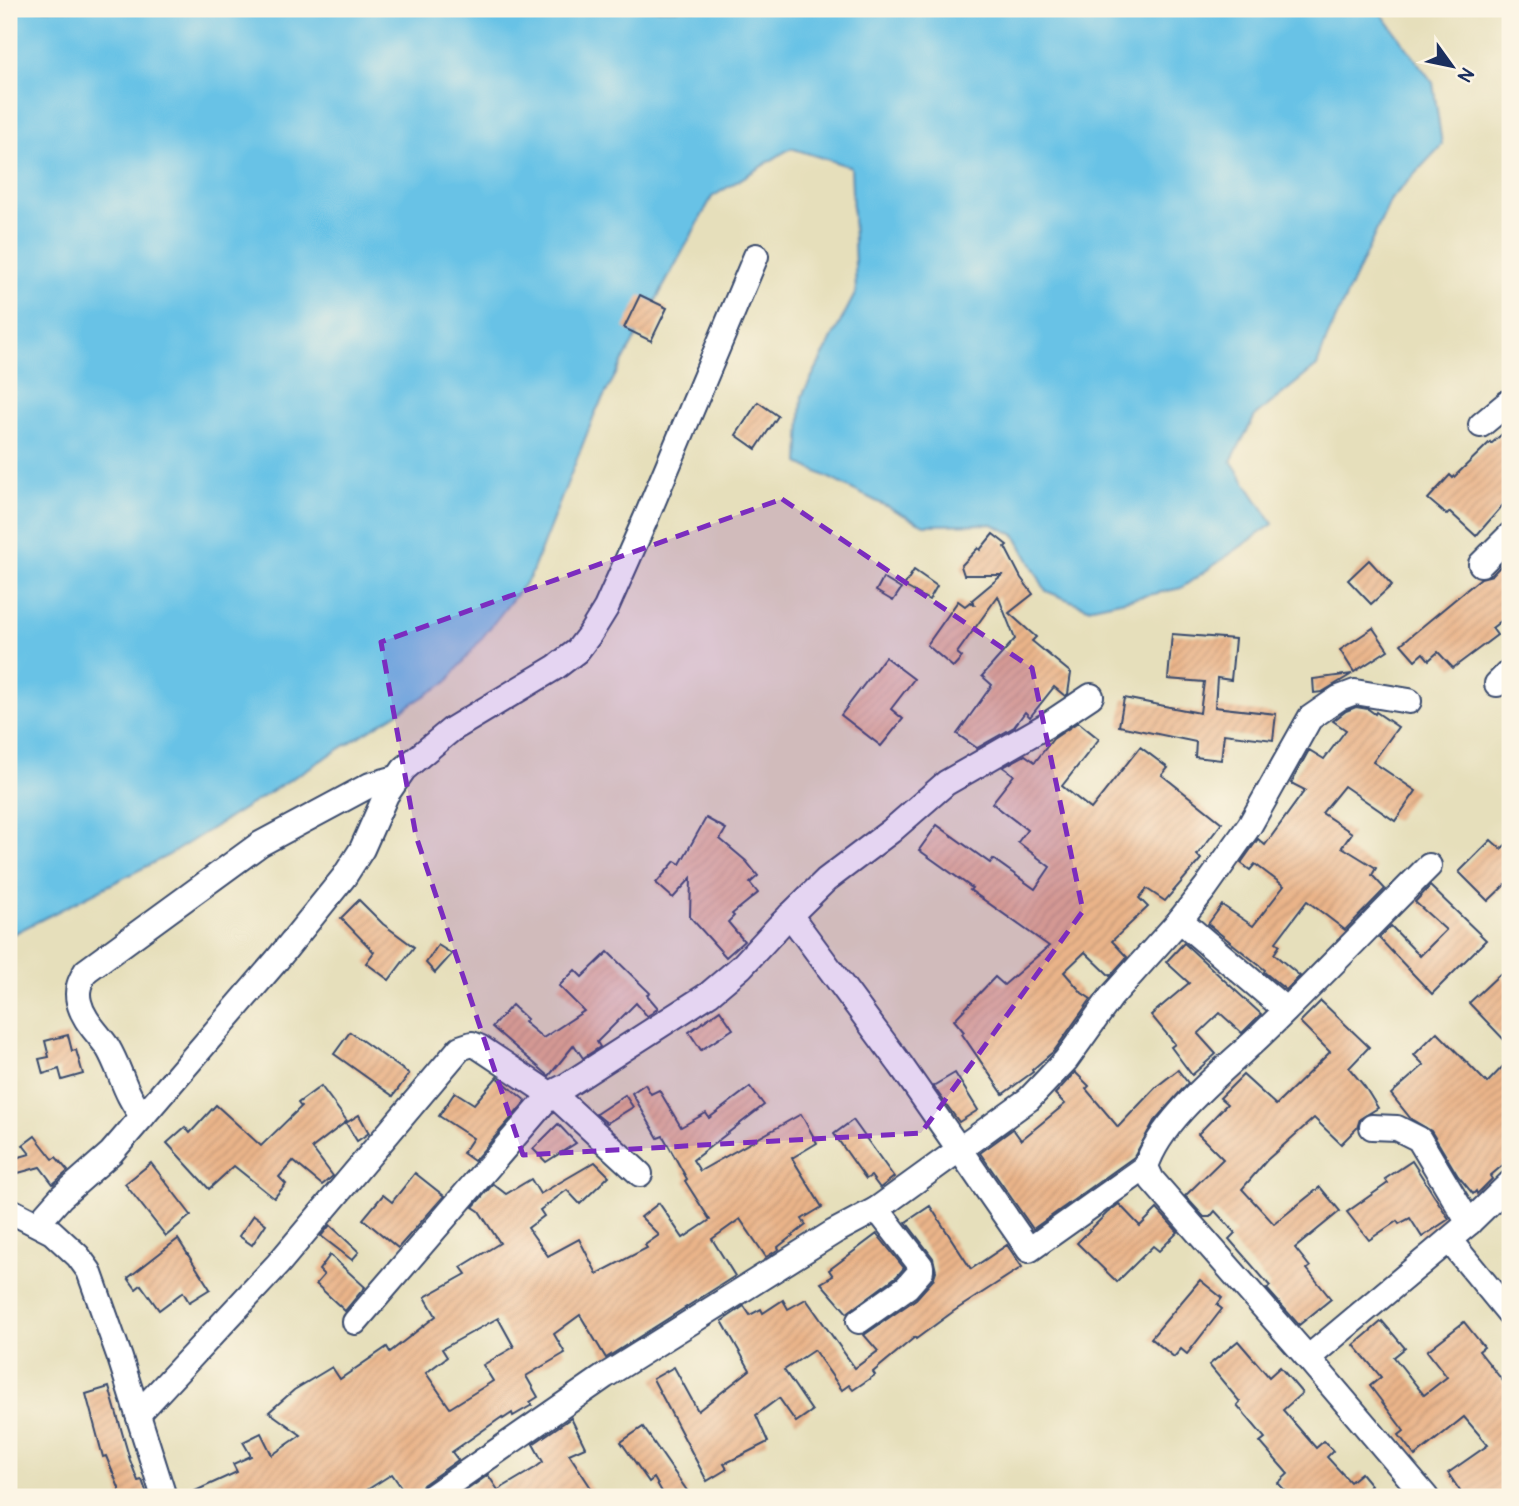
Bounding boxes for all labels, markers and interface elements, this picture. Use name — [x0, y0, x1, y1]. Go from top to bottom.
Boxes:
north arrow — [1418, 32, 1488, 102]
text: N — [1452, 63, 1479, 87]

